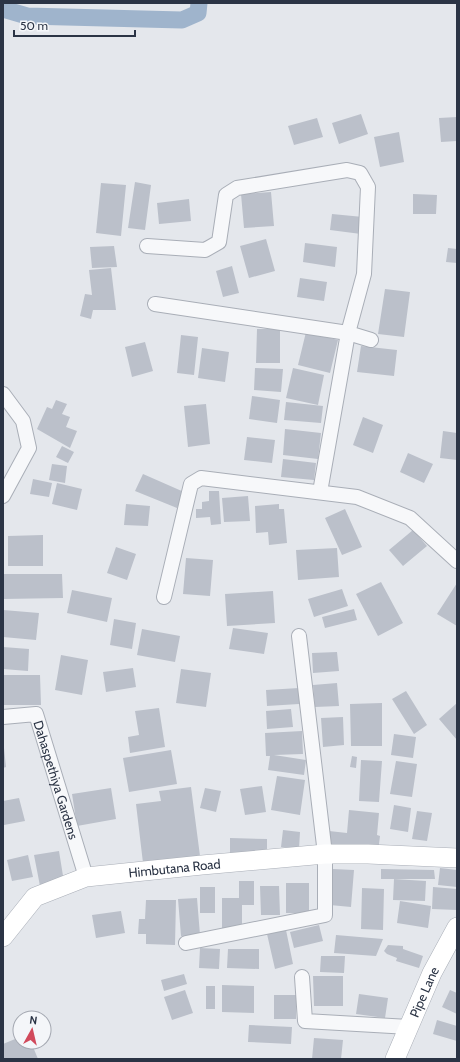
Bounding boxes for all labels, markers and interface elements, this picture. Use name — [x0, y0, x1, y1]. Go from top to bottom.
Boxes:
scale bar — [14, 12, 135, 38]
text: 50 m — [20, 18, 48, 33]
street label: Dahaspethiya Gardens — [30, 718, 82, 842]
street label: Himbutana Road — [128, 855, 221, 881]
street label: Pipe Lane — [406, 963, 442, 1020]
north arrow — [12, 1010, 52, 1050]
text: N — [29, 1013, 38, 1028]

